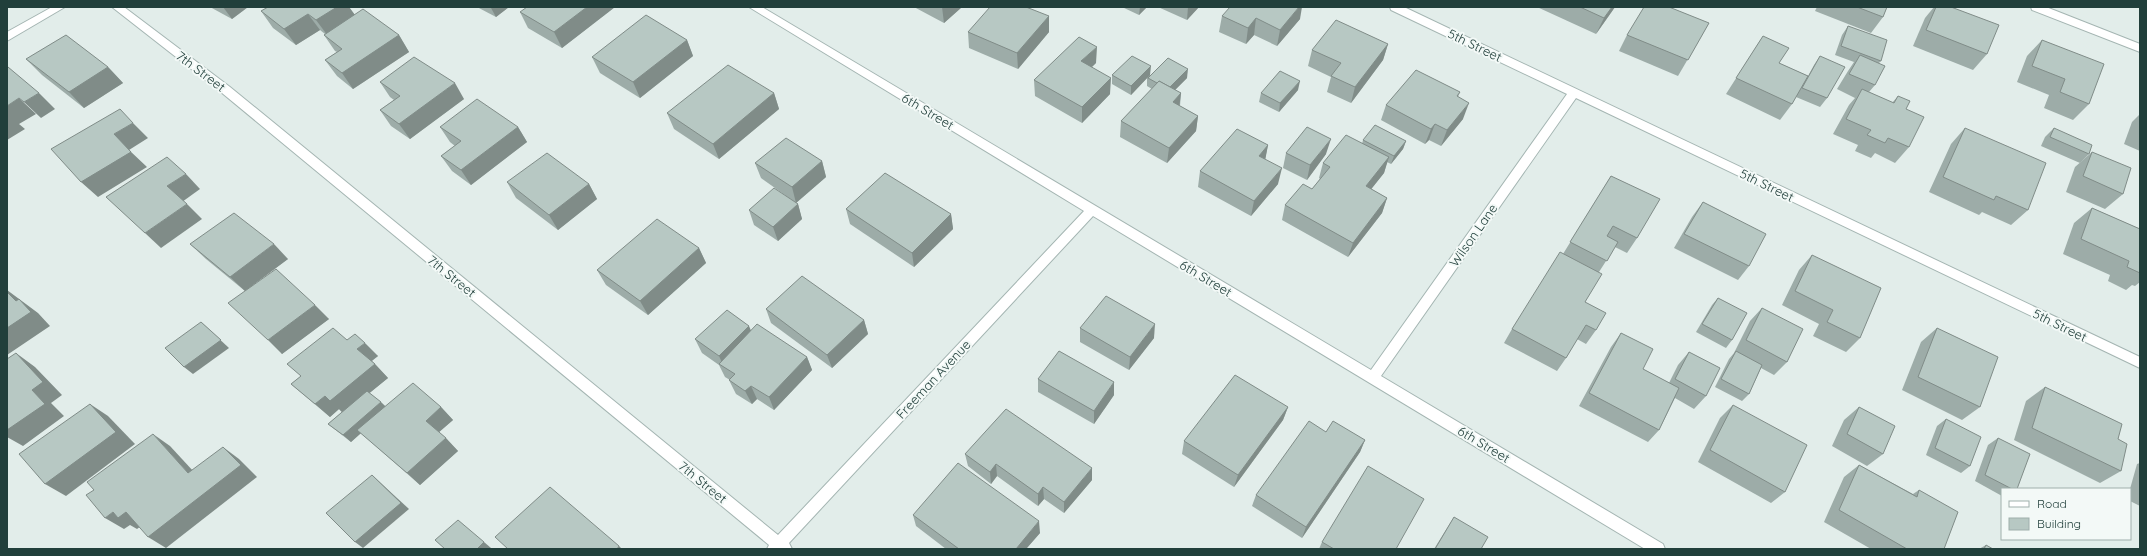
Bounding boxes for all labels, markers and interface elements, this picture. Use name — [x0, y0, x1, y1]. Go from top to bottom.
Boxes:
street label: 5th Street — [1445, 25, 1505, 65]
street label: 7th Street — [173, 47, 229, 95]
street label: 6th Street — [899, 89, 957, 133]
street label: 5th Street — [1737, 165, 1797, 205]
street label: Wilson Lane — [1446, 201, 1500, 269]
street label: 7th Street — [425, 252, 479, 300]
street label: 6th Street — [1177, 256, 1235, 300]
street label: 5th Street — [2030, 305, 2090, 345]
street label: Freeman Avenue — [892, 336, 974, 422]
street label: 6th Street — [1455, 422, 1513, 466]
street label: 7th Street — [676, 458, 730, 506]
legend — [2001, 488, 2131, 540]
text: Road — [2037, 496, 2067, 511]
text: Building — [2037, 516, 2081, 531]

